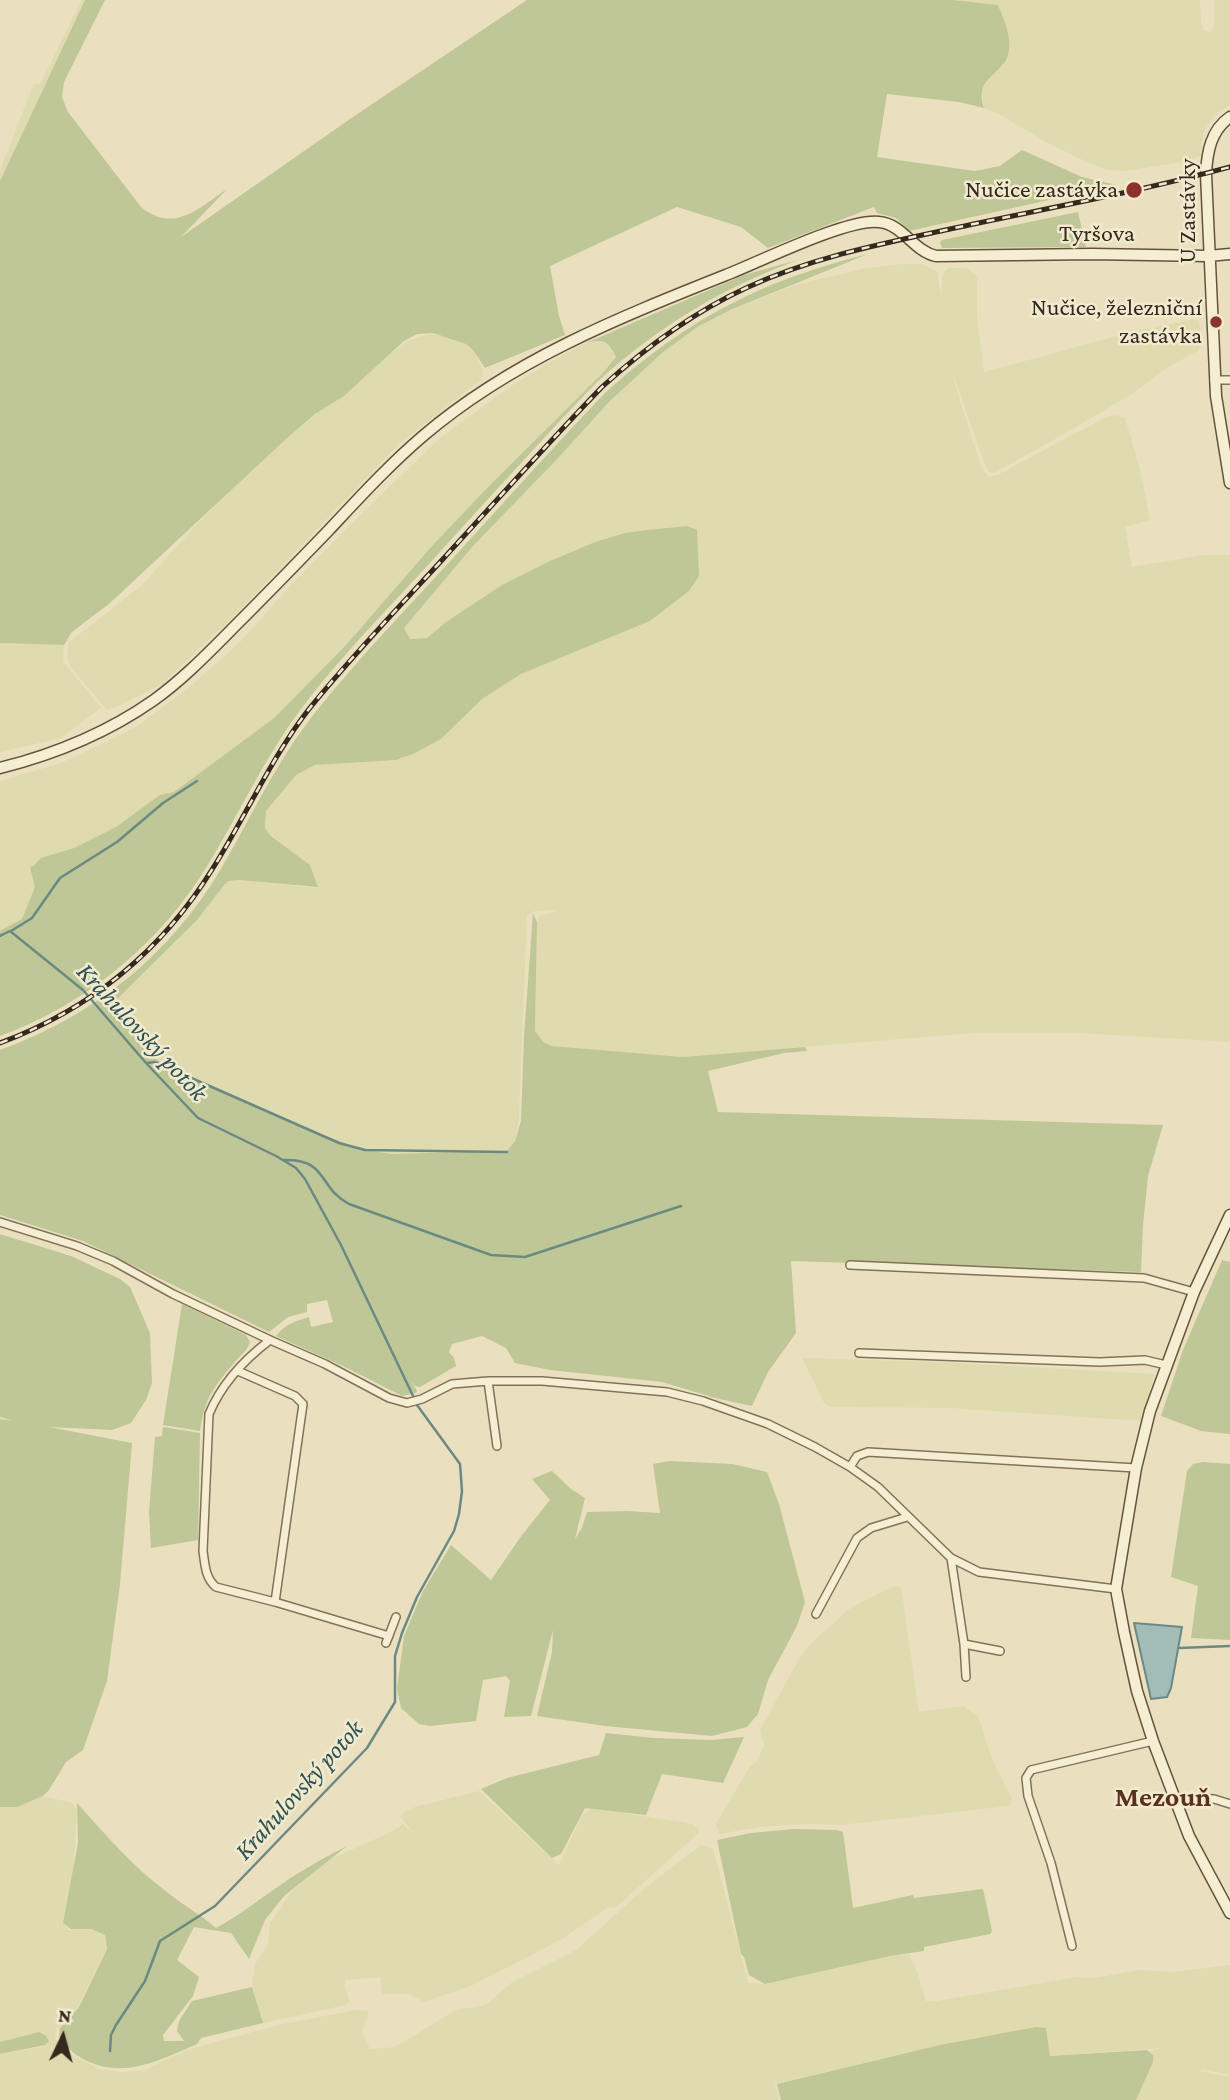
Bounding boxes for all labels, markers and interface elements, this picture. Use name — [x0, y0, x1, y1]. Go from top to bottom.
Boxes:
street label: U Zastávky — [1174, 158, 1202, 264]
place label: Nučice zastávka — [965, 176, 1118, 204]
marker: Nučice zastávka — [1124, 180, 1144, 200]
street label: Tyršova — [1059, 220, 1135, 248]
place label: Nučice, železniční zastávka — [1031, 294, 1202, 350]
marker: Nučice, železniční zastávka — [1208, 314, 1224, 330]
water label: Krahulovský potok — [70, 956, 214, 1108]
water label: Krahulovský potok — [228, 1714, 370, 1866]
district label: Mezouň — [1115, 1780, 1211, 1814]
north arrow — [28, 2002, 98, 2072]
text: N — [57, 2005, 72, 2027]

